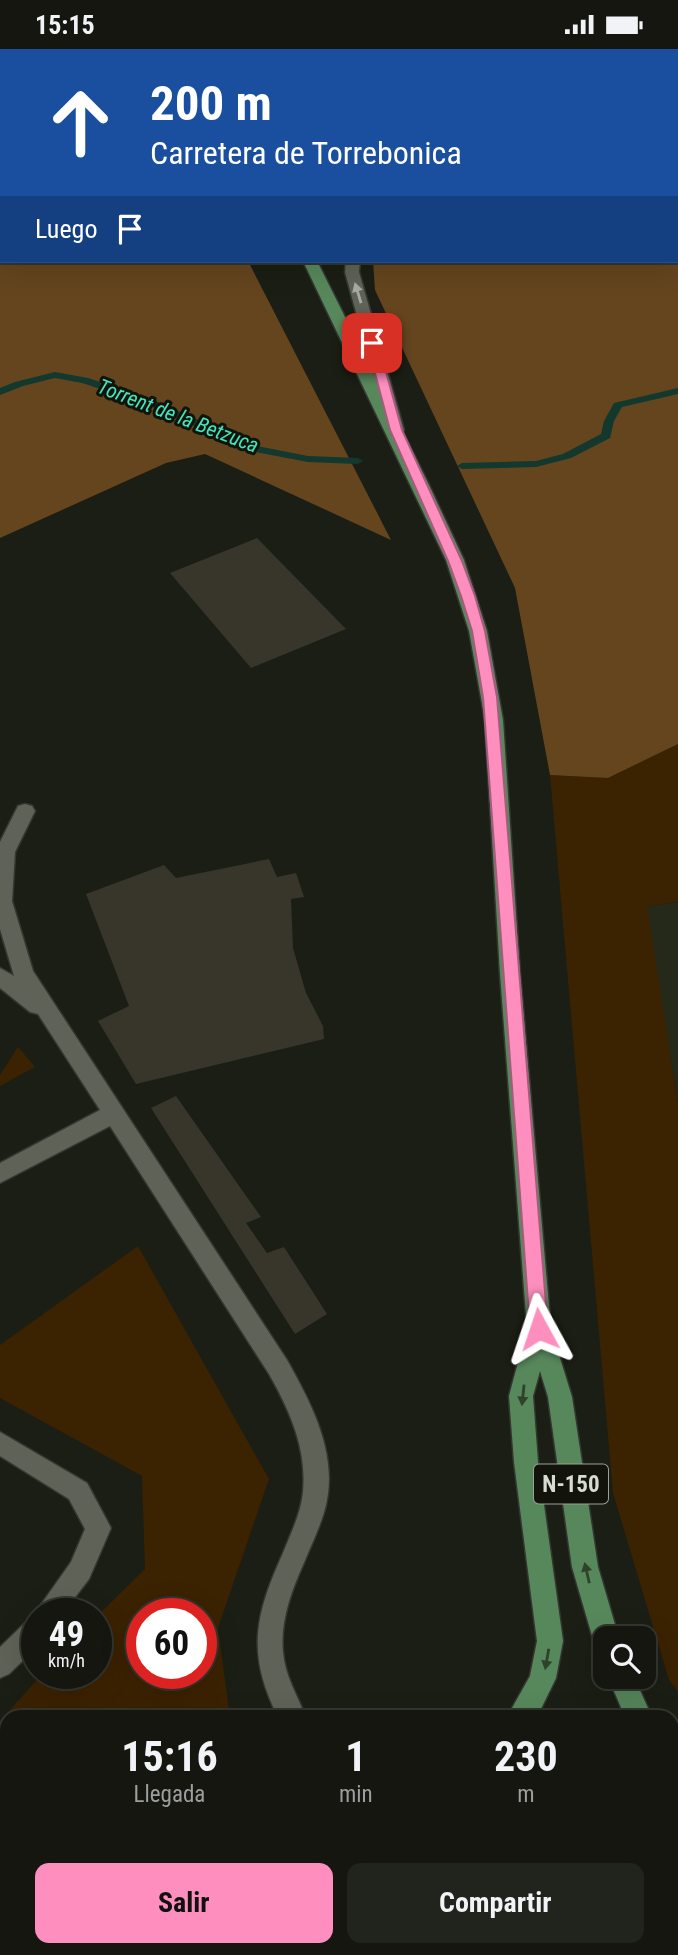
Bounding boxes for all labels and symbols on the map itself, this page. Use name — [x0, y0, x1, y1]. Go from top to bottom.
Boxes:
one-way arrow — [353, 283, 363, 304]
pin — [342, 313, 402, 373]
water label: Torrent de la Betzuca — [94, 374, 262, 458]
position arrow — [502, 1292, 576, 1366]
one-way arrow — [517, 1384, 528, 1406]
road number: N-150 — [534, 1465, 608, 1503]
one-way arrow — [581, 1562, 592, 1584]
speed limit sign: 60 — [126, 1598, 217, 1689]
one-way arrow — [542, 1648, 553, 1670]

